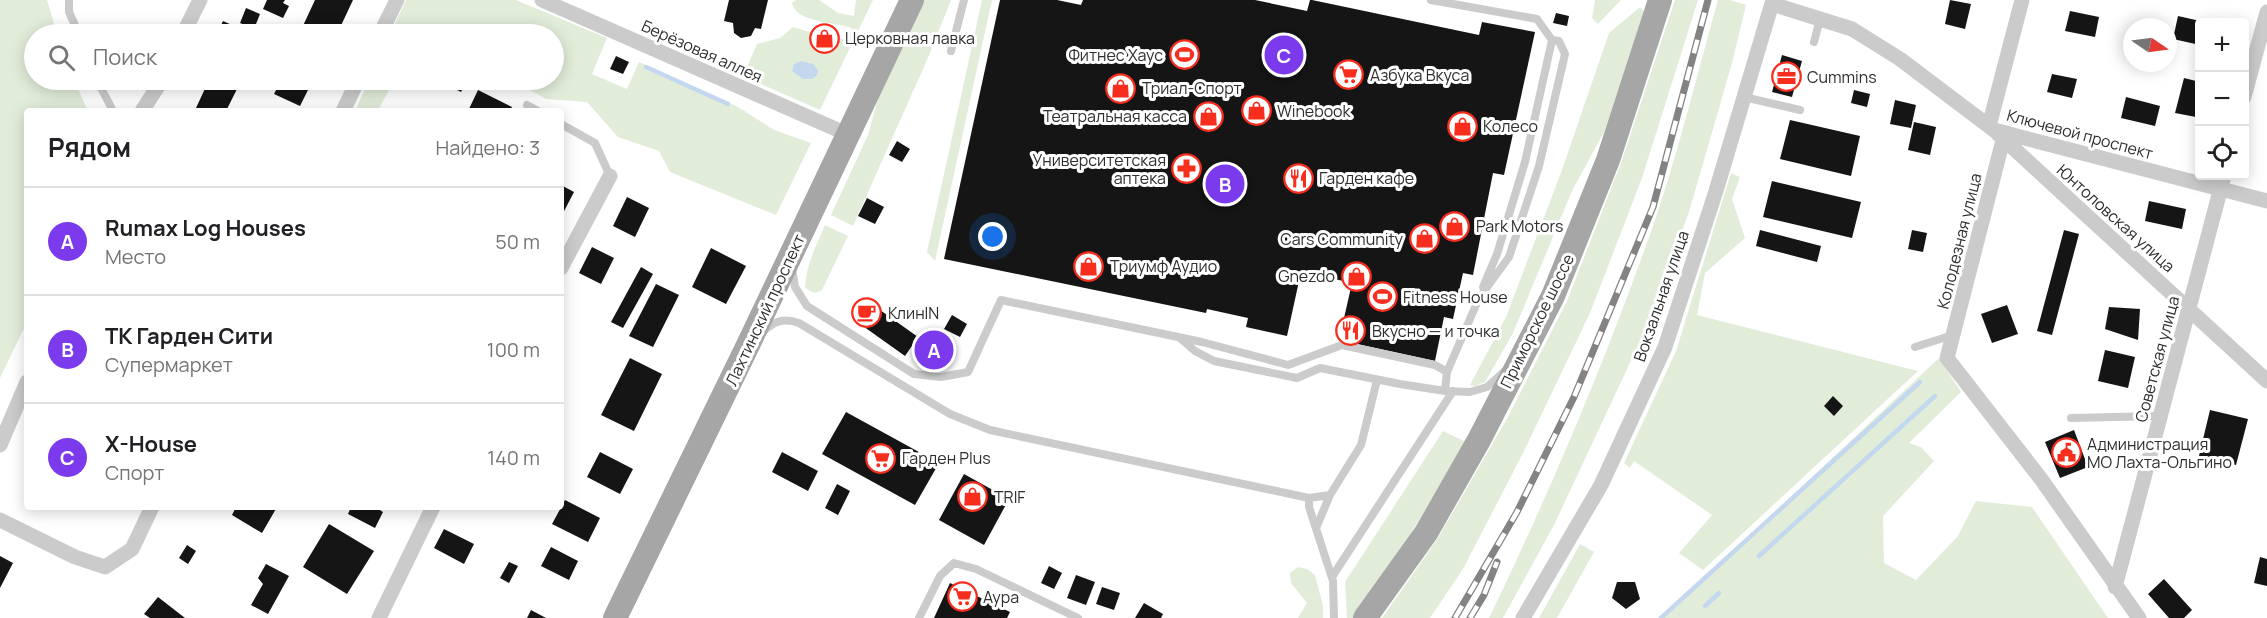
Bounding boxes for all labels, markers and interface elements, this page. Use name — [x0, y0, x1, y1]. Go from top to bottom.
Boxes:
street label: Берёзовая аллея — [638, 15, 766, 87]
north arrow — [2123, 18, 2177, 72]
map controls — [2195, 18, 2249, 180]
button: + — [2195, 18, 2249, 72]
shop icon: Церковная лавка — [808, 22, 840, 54]
search box — [24, 24, 564, 90]
place label: Церковная лавка — [845, 27, 975, 49]
pin: C — [1264, 32, 1304, 78]
sports icon: Фитнес Хаус — [1168, 39, 1200, 71]
icon: search — [45, 41, 78, 74]
text: Поиск — [93, 42, 157, 72]
place label: Фитнес Хаус — [1068, 44, 1163, 66]
supermarket icon: Азбука Вкуса — [1333, 59, 1365, 91]
office icon: Cummins — [1770, 61, 1802, 93]
place label: Азбука Вкуса — [1370, 64, 1469, 86]
place label: Cummins — [1807, 66, 1877, 88]
shop icon: Триал-Спорт — [1105, 72, 1137, 104]
button: − — [2195, 72, 2249, 126]
place label: Триал-Спорт — [1142, 77, 1242, 99]
shop icon: Winebook — [1240, 95, 1272, 127]
shop icon: Театральная касса — [1192, 100, 1224, 132]
place label: Winebook — [1277, 100, 1352, 122]
street label: Ключевой проспект — [2004, 104, 2156, 164]
place label: Театральная касса — [1043, 105, 1187, 127]
shop icon: Колесо — [1446, 110, 1478, 142]
place label: Колесо — [1483, 115, 1538, 137]
button: locate — [2195, 126, 2249, 180]
text: Рядом — [48, 129, 131, 165]
text: Найдено: 3 — [435, 134, 540, 161]
place label: Университетская аптека — [1033, 149, 1166, 189]
pharmacy icon: Университетская аптека — [1171, 153, 1203, 185]
street label: Юнтоловская улица — [2052, 159, 2180, 277]
pin: B — [1206, 162, 1244, 207]
restaurant icon: Гарден кафе — [1282, 162, 1314, 194]
place label: Гарден кафе — [1319, 167, 1414, 189]
street label: Колодезная улица — [1931, 171, 1987, 311]
shop icon: Park Motors — [1439, 210, 1471, 242]
text: Rumax Log Houses — [105, 213, 306, 243]
place label: Park Motors — [1476, 215, 1563, 237]
your location — [978, 222, 1007, 251]
shop icon: Cars Community — [1408, 223, 1440, 255]
text: A — [61, 228, 74, 255]
text: 50 m — [495, 228, 540, 255]
place label: Cars Community — [1280, 228, 1404, 250]
street label: Вокзальная улица — [1628, 228, 1694, 364]
street label: Лахтинский проспект — [720, 231, 810, 389]
text: Место — [105, 243, 166, 270]
shop icon: Триумф Аудио — [1073, 250, 1105, 282]
street label: Приморское шоссе — [1495, 250, 1579, 392]
place label: Триумф Аудио — [1110, 255, 1217, 277]
shop icon: Gnezdo — [1340, 260, 1372, 292]
place label: Gnezdo — [1278, 265, 1335, 287]
sports icon: Fitness House — [1366, 281, 1398, 313]
place label: Fitness House — [1403, 286, 1508, 308]
street label: Советская улица — [2130, 294, 2184, 424]
cafe icon: КлинIN — [851, 297, 883, 329]
place label: КлинIN — [888, 302, 939, 324]
restaurant icon: Вкусно — и точка — [1335, 315, 1367, 347]
place label: Вкусно — и точка — [1372, 320, 1500, 342]
text: ТК Гарден Сити — [105, 321, 273, 351]
pin: A — [914, 328, 954, 372]
text: B — [61, 336, 74, 363]
text: 100 m — [487, 336, 540, 363]
text: Супермаркет — [105, 351, 233, 378]
text: X-House — [105, 429, 197, 459]
place label: Администрация МО Лахта-Ольгино — [2087, 433, 2232, 473]
public building icon: Администрация МО Лахта-Ольгино — [2050, 437, 2082, 469]
supermarket icon: Гарден Plus — [865, 442, 897, 474]
text: C — [60, 444, 75, 471]
text: 140 m — [487, 444, 540, 471]
place label: Гарден Plus — [902, 447, 991, 469]
text: Спорт — [105, 459, 165, 486]
shop icon: TRIF — [957, 481, 989, 513]
place label: TRIF — [994, 486, 1025, 508]
supermarket icon: Аура — [946, 581, 978, 613]
place label: Аура — [983, 586, 1019, 608]

